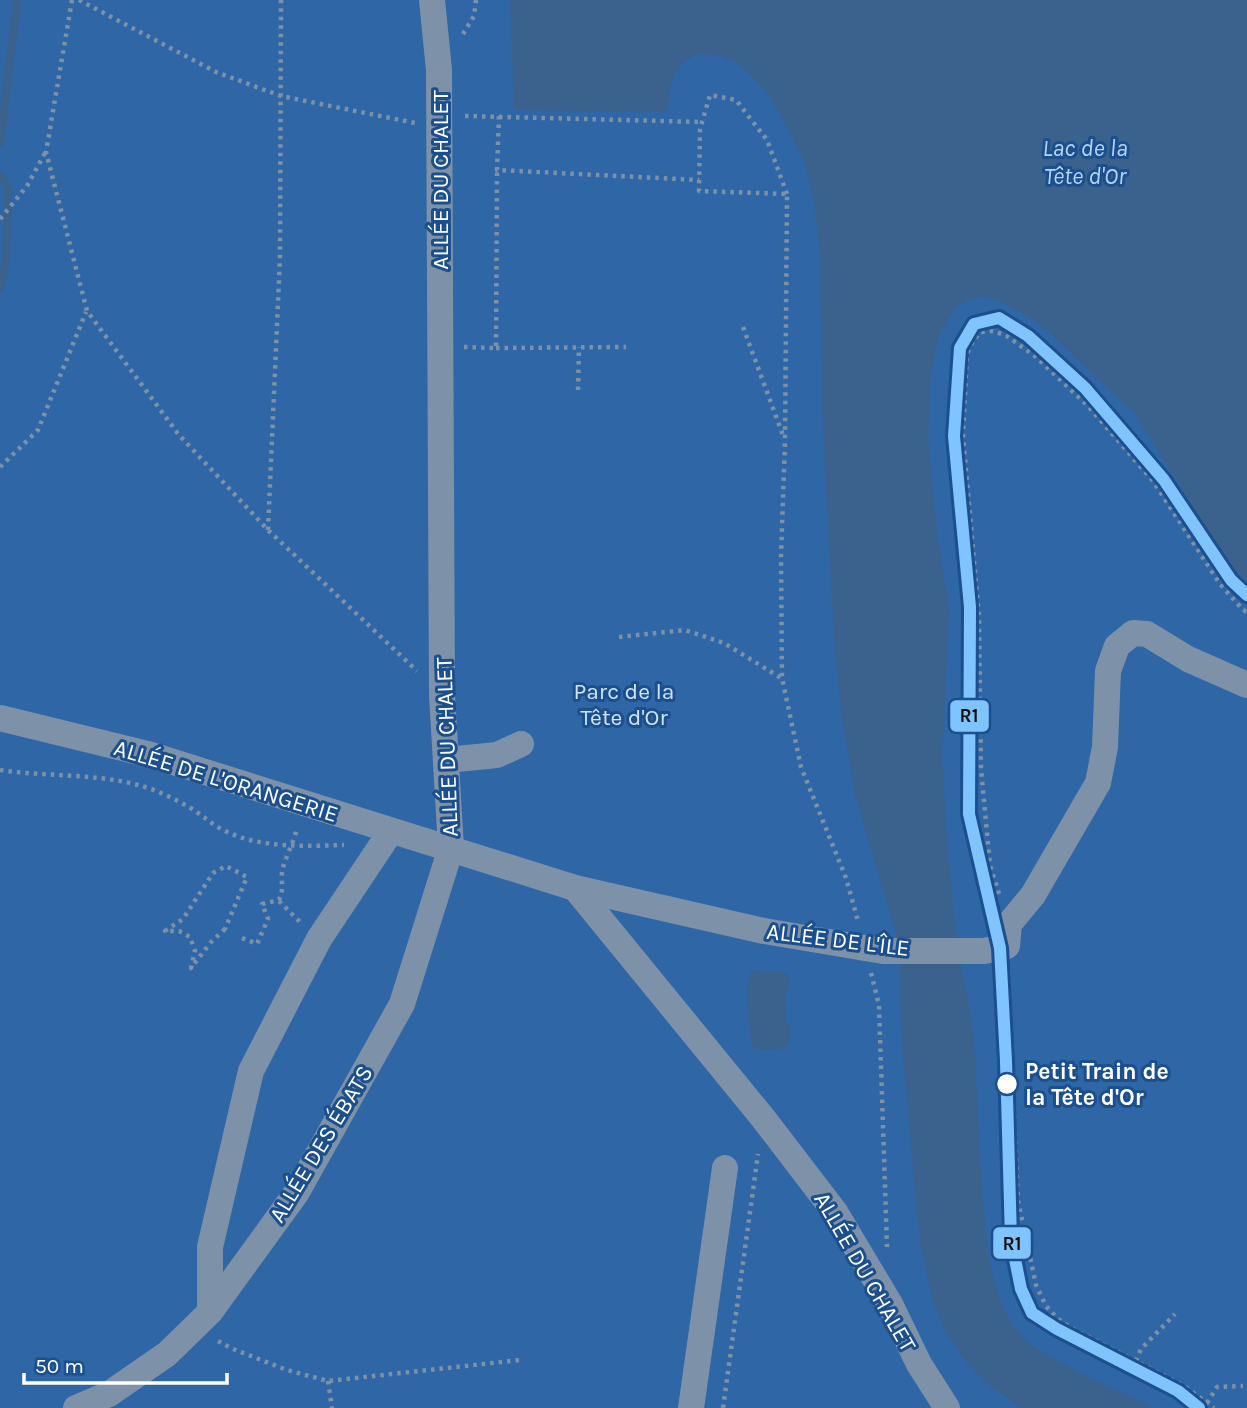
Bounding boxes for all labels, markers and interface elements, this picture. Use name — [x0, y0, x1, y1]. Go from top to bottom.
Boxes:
street label: ALLÉE DU CHALET — [427, 90, 454, 270]
water label: Lac de la Tête d'Or — [1042, 134, 1128, 190]
street label: ALLÉE DU CHALET — [430, 656, 464, 837]
park label: Parc de la Tête d'Or — [573, 678, 675, 731]
line badge: R1 — [949, 699, 990, 733]
text: R1 — [959, 705, 979, 727]
street label: ALLÉE DE L'ORANGERIE — [111, 734, 341, 828]
street label: ALLÉE DE L'ÎLE — [765, 918, 911, 962]
place label: Petit Train de la Tête d'Or — [1025, 1058, 1169, 1111]
street label: ALLÉE DES ÉBATS — [263, 1061, 379, 1227]
marker: Petit Train de la Tête d'Or — [995, 1072, 1019, 1096]
street label: ALLÉE DU CHALET — [808, 1187, 922, 1357]
line badge: R1 — [992, 1226, 1032, 1260]
text: R1 — [1002, 1233, 1022, 1255]
scale bar — [24, 1342, 228, 1386]
text: 50 m — [35, 1354, 84, 1378]

